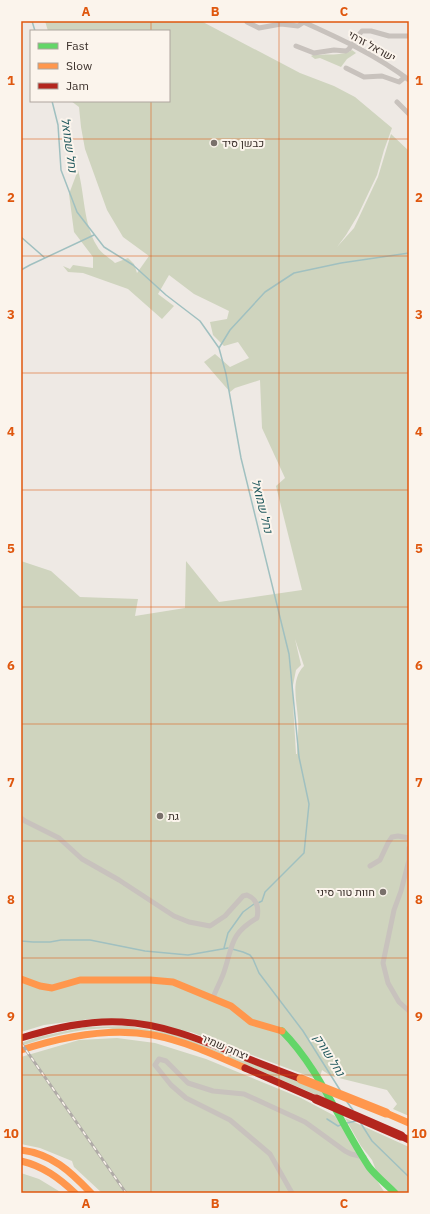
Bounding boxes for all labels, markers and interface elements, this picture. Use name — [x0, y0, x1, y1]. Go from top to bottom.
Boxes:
text: A — [82, 3, 91, 20]
text: B — [211, 3, 220, 20]
text: C — [340, 3, 349, 20]
street label: ישראל זרחי — [346, 27, 398, 65]
legend — [30, 30, 170, 102]
text: Fast — [66, 38, 89, 53]
text: Slow — [66, 58, 92, 73]
text: 1 — [7, 72, 15, 89]
text: 1 — [415, 72, 423, 89]
text: Jam — [66, 78, 89, 93]
water label: נחל שמואל — [58, 117, 81, 175]
place label: כבשן סיד — [222, 136, 264, 150]
marker: כבשן סיד — [209, 138, 219, 148]
text: 2 — [7, 189, 15, 206]
text: 2 — [415, 189, 423, 206]
text: 3 — [7, 306, 15, 323]
text: 3 — [415, 306, 423, 323]
text: 4 — [7, 423, 15, 440]
text: 4 — [415, 423, 423, 440]
water label: נחל שמואל — [249, 477, 277, 536]
text: 5 — [7, 540, 15, 557]
text: 5 — [415, 540, 423, 557]
text: 6 — [7, 657, 15, 674]
text: 6 — [415, 657, 423, 674]
text: 7 — [7, 774, 15, 791]
text: 7 — [415, 774, 423, 791]
place label: גת — [168, 809, 179, 823]
marker: גת — [155, 811, 165, 821]
place label: חוות טור סיני — [317, 885, 375, 899]
marker: חוות טור סיני — [378, 887, 388, 897]
text: 8 — [7, 891, 15, 908]
text: 8 — [415, 891, 423, 908]
text: 9 — [7, 1008, 15, 1025]
text: 9 — [415, 1008, 423, 1025]
street label: יצחק שמיר — [199, 1031, 251, 1063]
water label: נחל שורק — [311, 1031, 349, 1080]
text: 10 — [3, 1125, 19, 1142]
text: 10 — [411, 1125, 427, 1142]
text: A — [82, 1195, 91, 1212]
text: B — [211, 1195, 220, 1212]
text: C — [340, 1195, 349, 1212]

